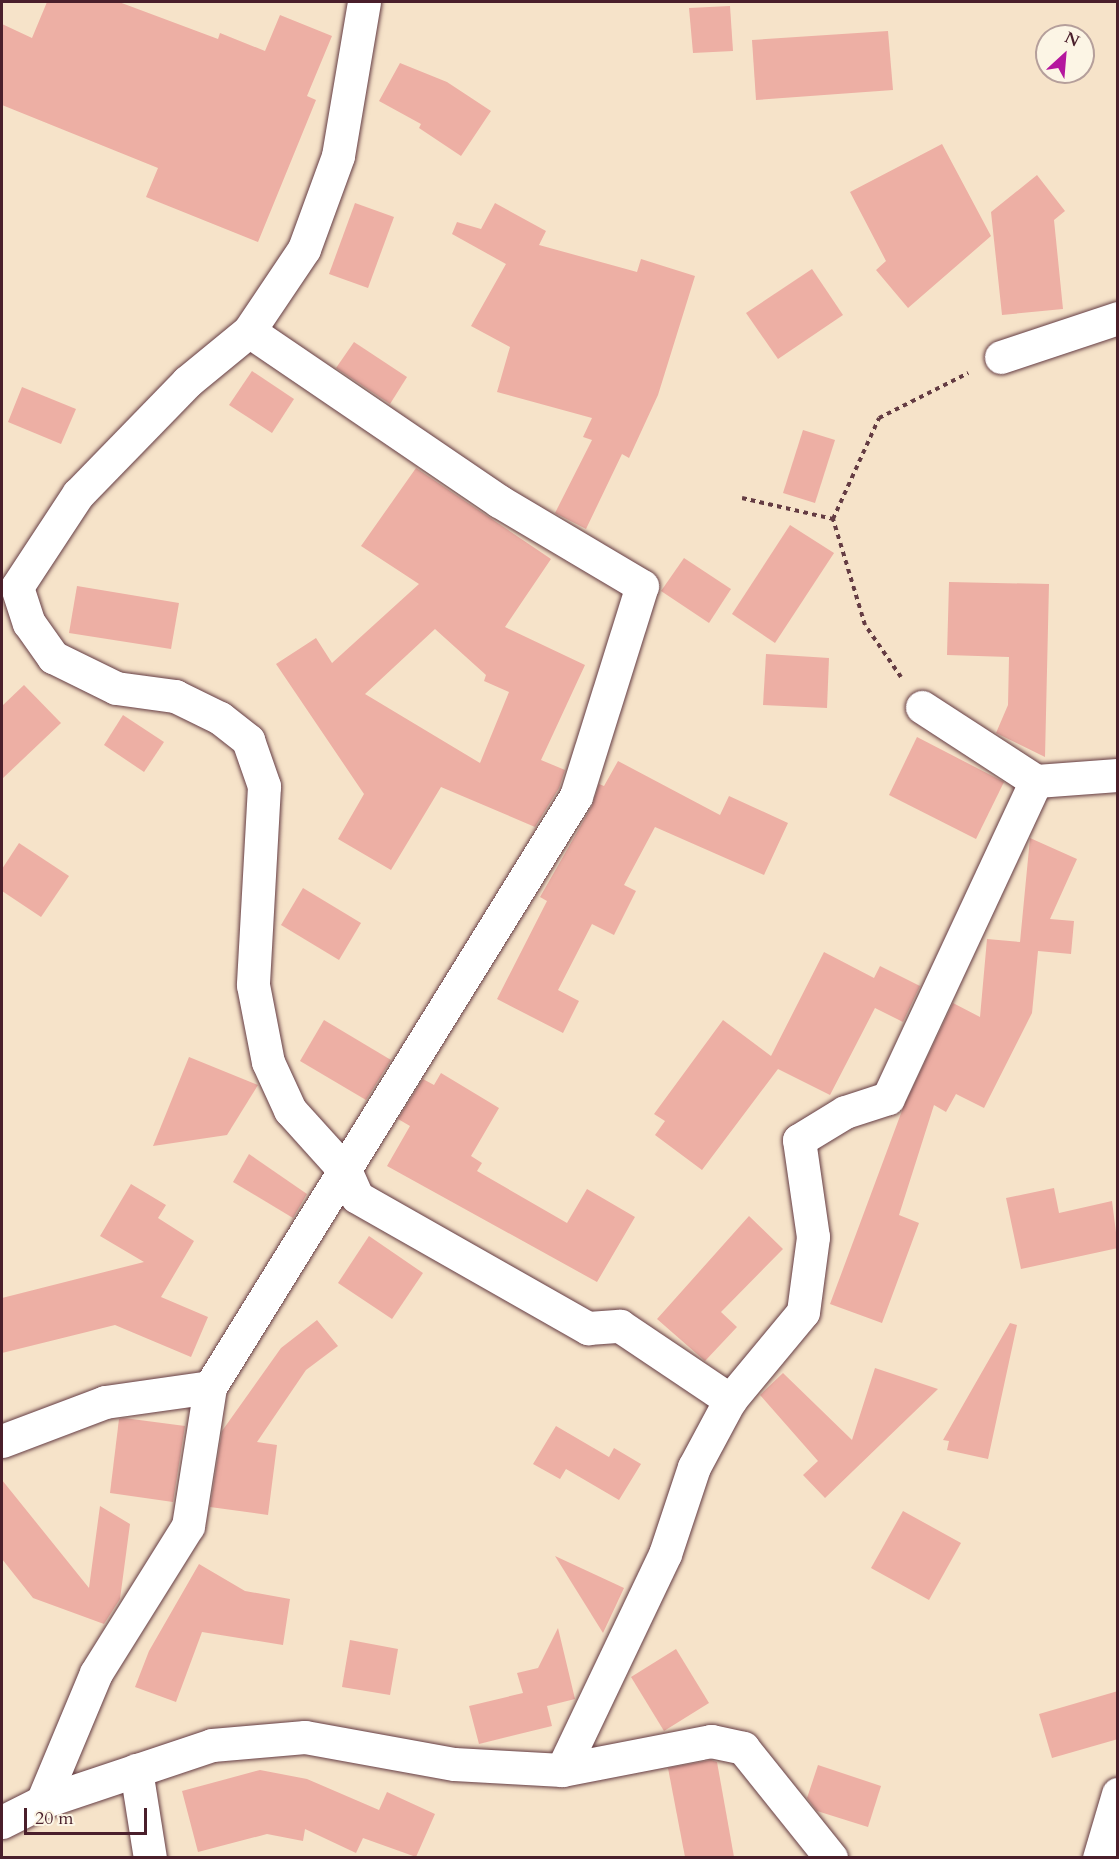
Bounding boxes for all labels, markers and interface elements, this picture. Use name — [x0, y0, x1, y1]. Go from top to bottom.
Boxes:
north arrow — [1035, 24, 1095, 84]
text: N — [1061, 27, 1083, 53]
scale bar — [27, 1796, 150, 1834]
text: 20 m — [35, 1806, 74, 1831]

